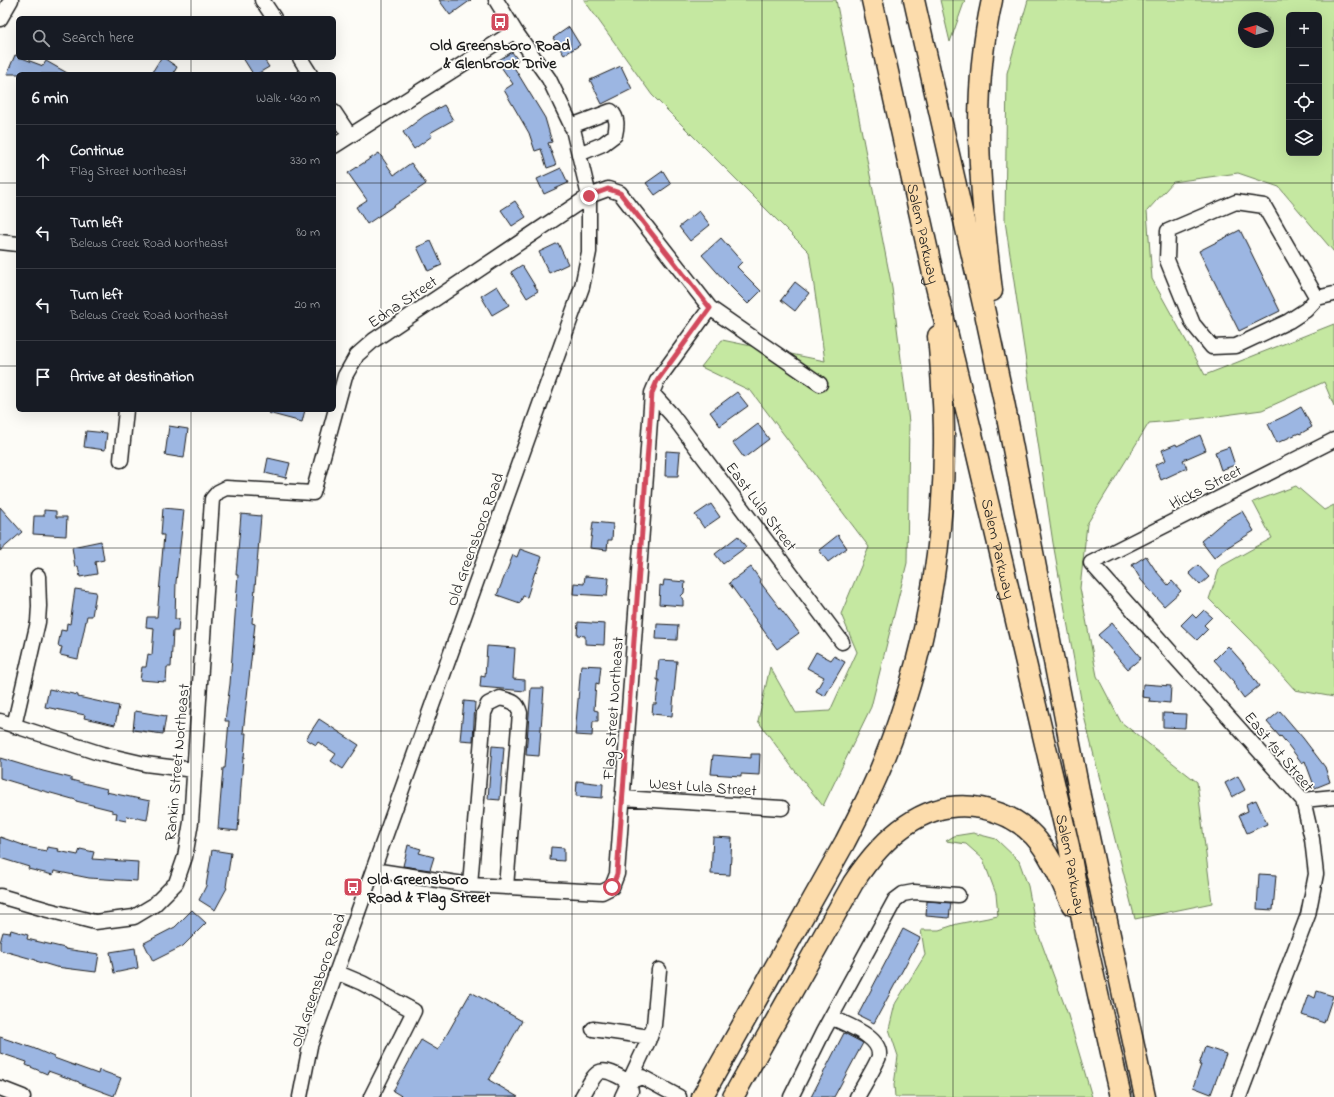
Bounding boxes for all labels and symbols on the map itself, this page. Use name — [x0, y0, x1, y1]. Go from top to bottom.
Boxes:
bus stop icon: Old Greensboro Road & Glenbrook Drive — [489, 11, 511, 33]
north arrow — [1238, 12, 1274, 48]
place label: Old Greensboro Road & Glenbrook Drive — [430, 34, 570, 76]
street label: Salem Parkway — [899, 181, 945, 287]
route end — [580, 187, 598, 205]
street label: Edna Street — [363, 270, 443, 335]
street label: East Lula Street — [719, 457, 802, 557]
street label: Hicks Street — [1165, 459, 1247, 516]
street label: Old Greensboro Road — [441, 470, 511, 610]
street label: Salem Parkway — [974, 496, 1020, 602]
street label: Flag Street Northeast — [597, 635, 631, 782]
street label: Rankin Street Northeast — [159, 682, 197, 842]
street label: East 1st Street — [1238, 707, 1320, 798]
street label: West Lula Street — [648, 772, 758, 804]
street label: Salem Parkway — [1048, 812, 1091, 917]
place label: Old Greensboro Road & Flag Street — [366, 868, 491, 911]
bus stop icon: Old Greensboro Road & Flag Street — [342, 876, 364, 898]
route start — [603, 878, 621, 896]
street label: Old Greensboro Road — [285, 910, 353, 1051]

